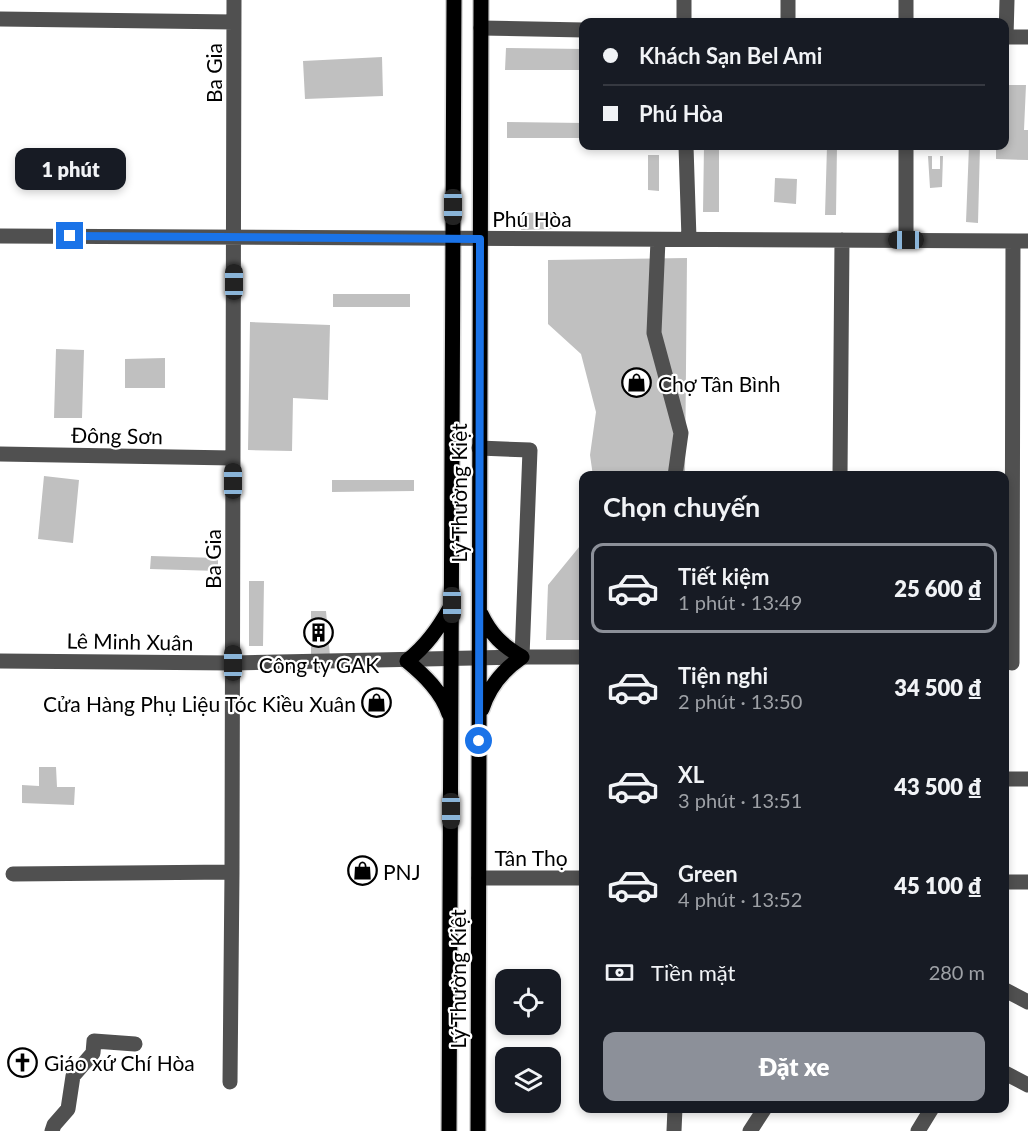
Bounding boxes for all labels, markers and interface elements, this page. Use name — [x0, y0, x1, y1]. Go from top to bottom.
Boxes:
text: Khách Sạn Bel Ami — [639, 42, 822, 69]
street label: Ba Gia — [201, 43, 226, 103]
text: Phú Hòa — [639, 100, 723, 127]
callout: 1 phút — [14, 149, 125, 191]
text: 1 phút — [41, 157, 100, 181]
car — [444, 189, 462, 225]
street label: Phú Hòa — [492, 206, 572, 231]
route end — [56, 222, 83, 249]
car — [888, 231, 924, 249]
car — [225, 264, 243, 300]
shop icon: Chợ Tân Bình — [621, 367, 653, 399]
place label: Chợ Tân Bình — [658, 371, 781, 396]
street label: Đông Sơn — [71, 422, 163, 448]
street label: Lý Thường Kiệt — [446, 423, 471, 563]
car — [224, 463, 242, 499]
text: Chọn chuyến — [603, 490, 760, 523]
street label: Ba Gia — [200, 529, 225, 589]
icon: car — [606, 561, 660, 615]
text: Tiết kiệm — [678, 563, 769, 590]
text: 25 600 ₫ — [894, 575, 982, 602]
car — [443, 587, 461, 623]
text: 1 phút · 13:49 — [678, 590, 802, 614]
building icon: Công ty GAK — [303, 617, 335, 649]
street label: Lê Minh Xuân — [67, 627, 193, 655]
car — [224, 645, 242, 681]
place label: Công ty GAK — [259, 652, 379, 677]
icon: car — [606, 660, 660, 714]
text: Tiện nghi — [678, 662, 768, 689]
text: 34 500 ₫ — [894, 674, 982, 701]
shop icon: Cửa Hàng Phụ Liệu Tóc Kiều Xuân — [361, 687, 393, 719]
text: 2 phút · 13:50 — [678, 689, 802, 713]
place label: Cửa Hàng Phụ Liệu Tóc Kiều Xuân — [43, 691, 356, 716]
route start — [465, 727, 492, 754]
icon: car — [606, 759, 660, 813]
text: XL — [678, 761, 704, 788]
text: 43 500 ₫ — [894, 773, 982, 800]
text: 3 phút · 13:51 — [678, 788, 802, 812]
car — [442, 793, 460, 829]
street label: Tân Thọ — [494, 845, 568, 870]
shop icon: PNJ — [346, 855, 378, 887]
icon: car — [606, 858, 660, 912]
place label: PNJ — [383, 859, 421, 884]
text: Green — [678, 860, 738, 887]
text: 45 100 ₫ — [894, 872, 982, 899]
text: 4 phút · 13:52 — [678, 887, 802, 911]
street label: Lý Thường Kiệt — [445, 909, 470, 1049]
icon: cash — [603, 956, 636, 989]
text: Tiền mặt — [651, 959, 736, 986]
text: 280 m — [929, 960, 985, 984]
map controls — [495, 969, 561, 1113]
button: locate — [495, 969, 561, 1035]
button: Đặt xe — [603, 1032, 985, 1101]
church icon: Giáo xứ Chí Hòa — [7, 1046, 39, 1078]
button: layers — [495, 1047, 561, 1113]
place label: Giáo xứ Chí Hòa — [44, 1050, 195, 1075]

